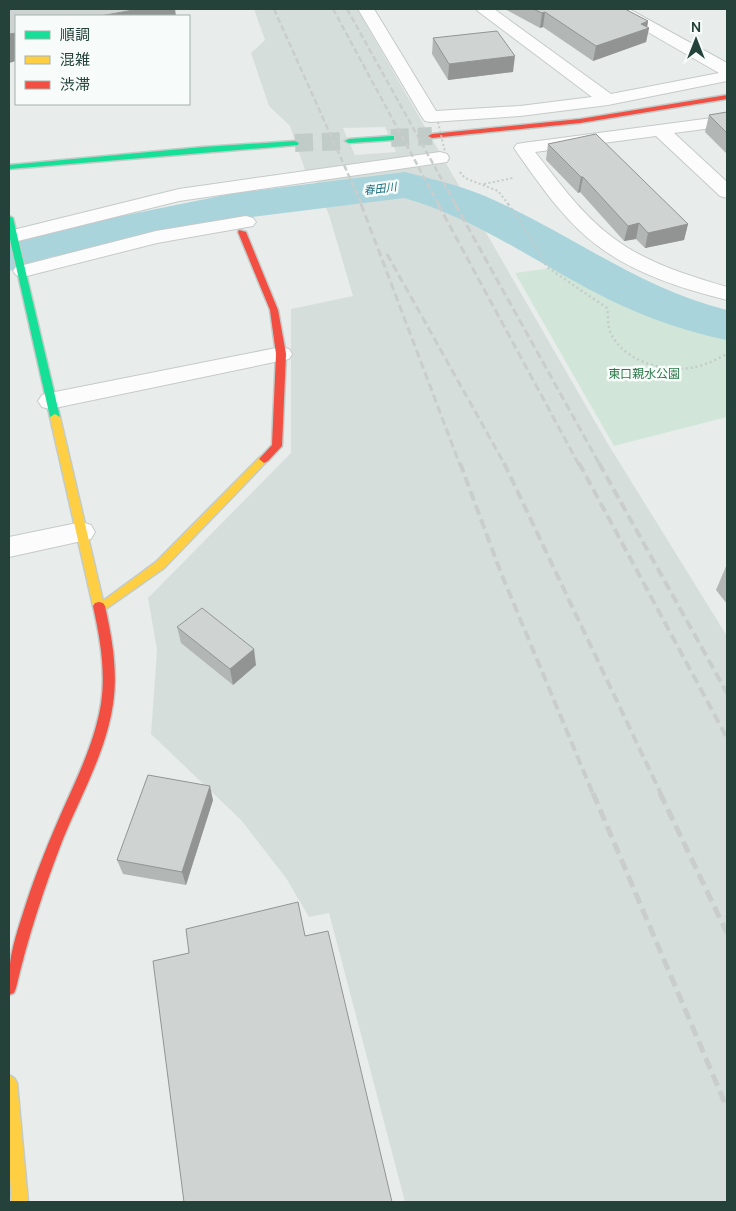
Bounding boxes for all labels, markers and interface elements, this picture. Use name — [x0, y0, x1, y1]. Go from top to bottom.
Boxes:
legend — [15, 15, 190, 105]
north arrow — [671, 15, 721, 65]
text: N — [691, 17, 701, 36]
text: 順調 — [60, 24, 90, 45]
text: 混雑 — [60, 49, 90, 70]
text: 渋滞 — [60, 74, 90, 95]
water label: 春田川 — [363, 178, 398, 197]
park label: 東口親水公園 — [608, 365, 680, 382]

